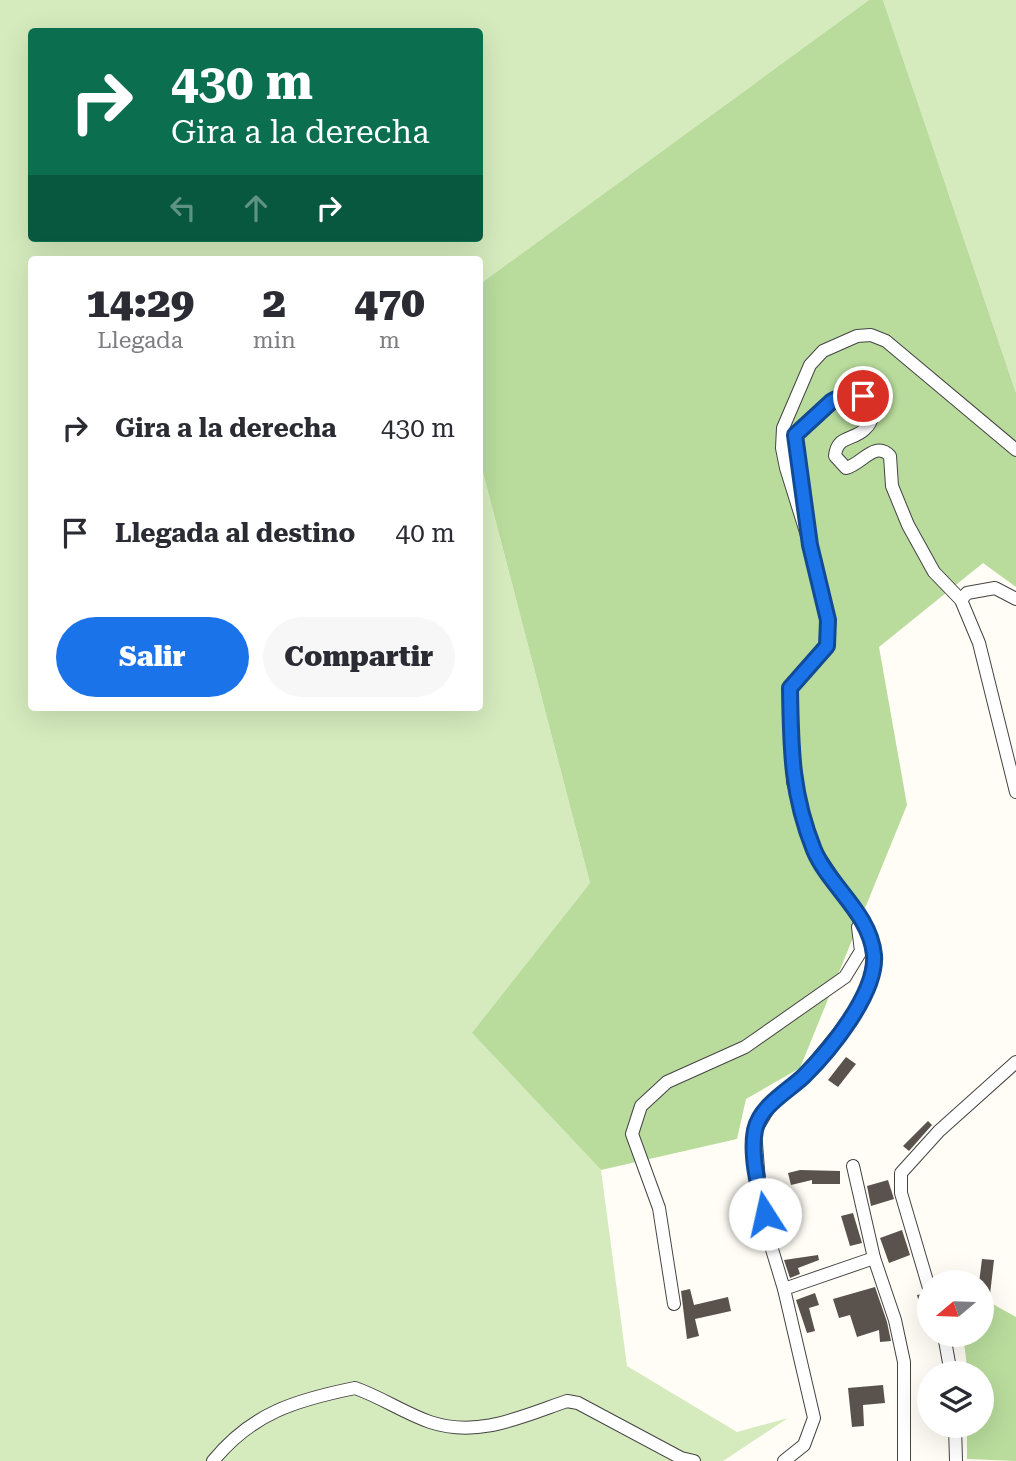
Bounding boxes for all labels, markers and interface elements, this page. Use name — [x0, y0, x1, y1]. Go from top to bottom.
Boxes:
text: 430 m — [171, 54, 313, 111]
icon: right — [56, 56, 147, 147]
text: Gira a la derecha — [171, 113, 430, 151]
icon: left — [164, 189, 202, 227]
icon: ahead — [237, 189, 275, 227]
icon: right — [310, 189, 348, 227]
text: 14:29 — [86, 278, 194, 327]
text: 2 — [262, 278, 286, 327]
text: 470 — [354, 278, 425, 327]
text: Llegada — [97, 327, 183, 354]
text: min — [253, 327, 296, 354]
text: m — [379, 327, 400, 354]
pin — [833, 366, 893, 426]
icon: arrive — [844, 377, 882, 415]
icon: right — [56, 409, 94, 447]
text: Gira a la derecha — [115, 413, 336, 443]
text: 430 m — [381, 413, 455, 443]
icon: arrive — [56, 514, 94, 552]
text: Llegada al destino — [115, 518, 355, 548]
text: 40 m — [396, 518, 455, 548]
button: Salir — [56, 617, 249, 697]
button: Compartir — [263, 617, 455, 697]
position arrow — [728, 1177, 802, 1251]
north arrow — [917, 1270, 994, 1348]
map controls — [917, 1270, 994, 1438]
button: layers — [917, 1361, 994, 1438]

